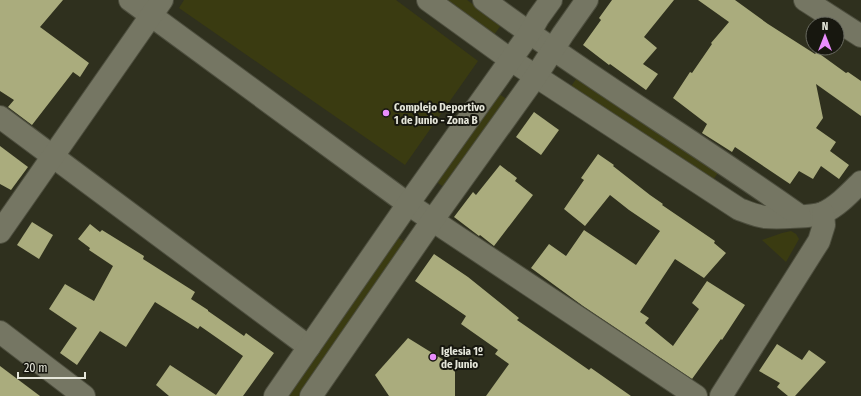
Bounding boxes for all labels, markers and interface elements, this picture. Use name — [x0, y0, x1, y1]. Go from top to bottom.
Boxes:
north arrow — [805, 16, 845, 56]
text: N — [822, 20, 828, 33]
place label: Complejo Deportivo 1 de Junio - Zona B — [394, 101, 485, 127]
marker: Complejo Deportivo 1 de Junio - Zona B — [381, 108, 391, 118]
place label: Iglesia 1º de Junio — [441, 345, 483, 371]
marker: Iglesia 1º de Junio — [428, 352, 438, 362]
scale bar — [18, 354, 85, 380]
text: 20 m — [24, 361, 48, 375]

